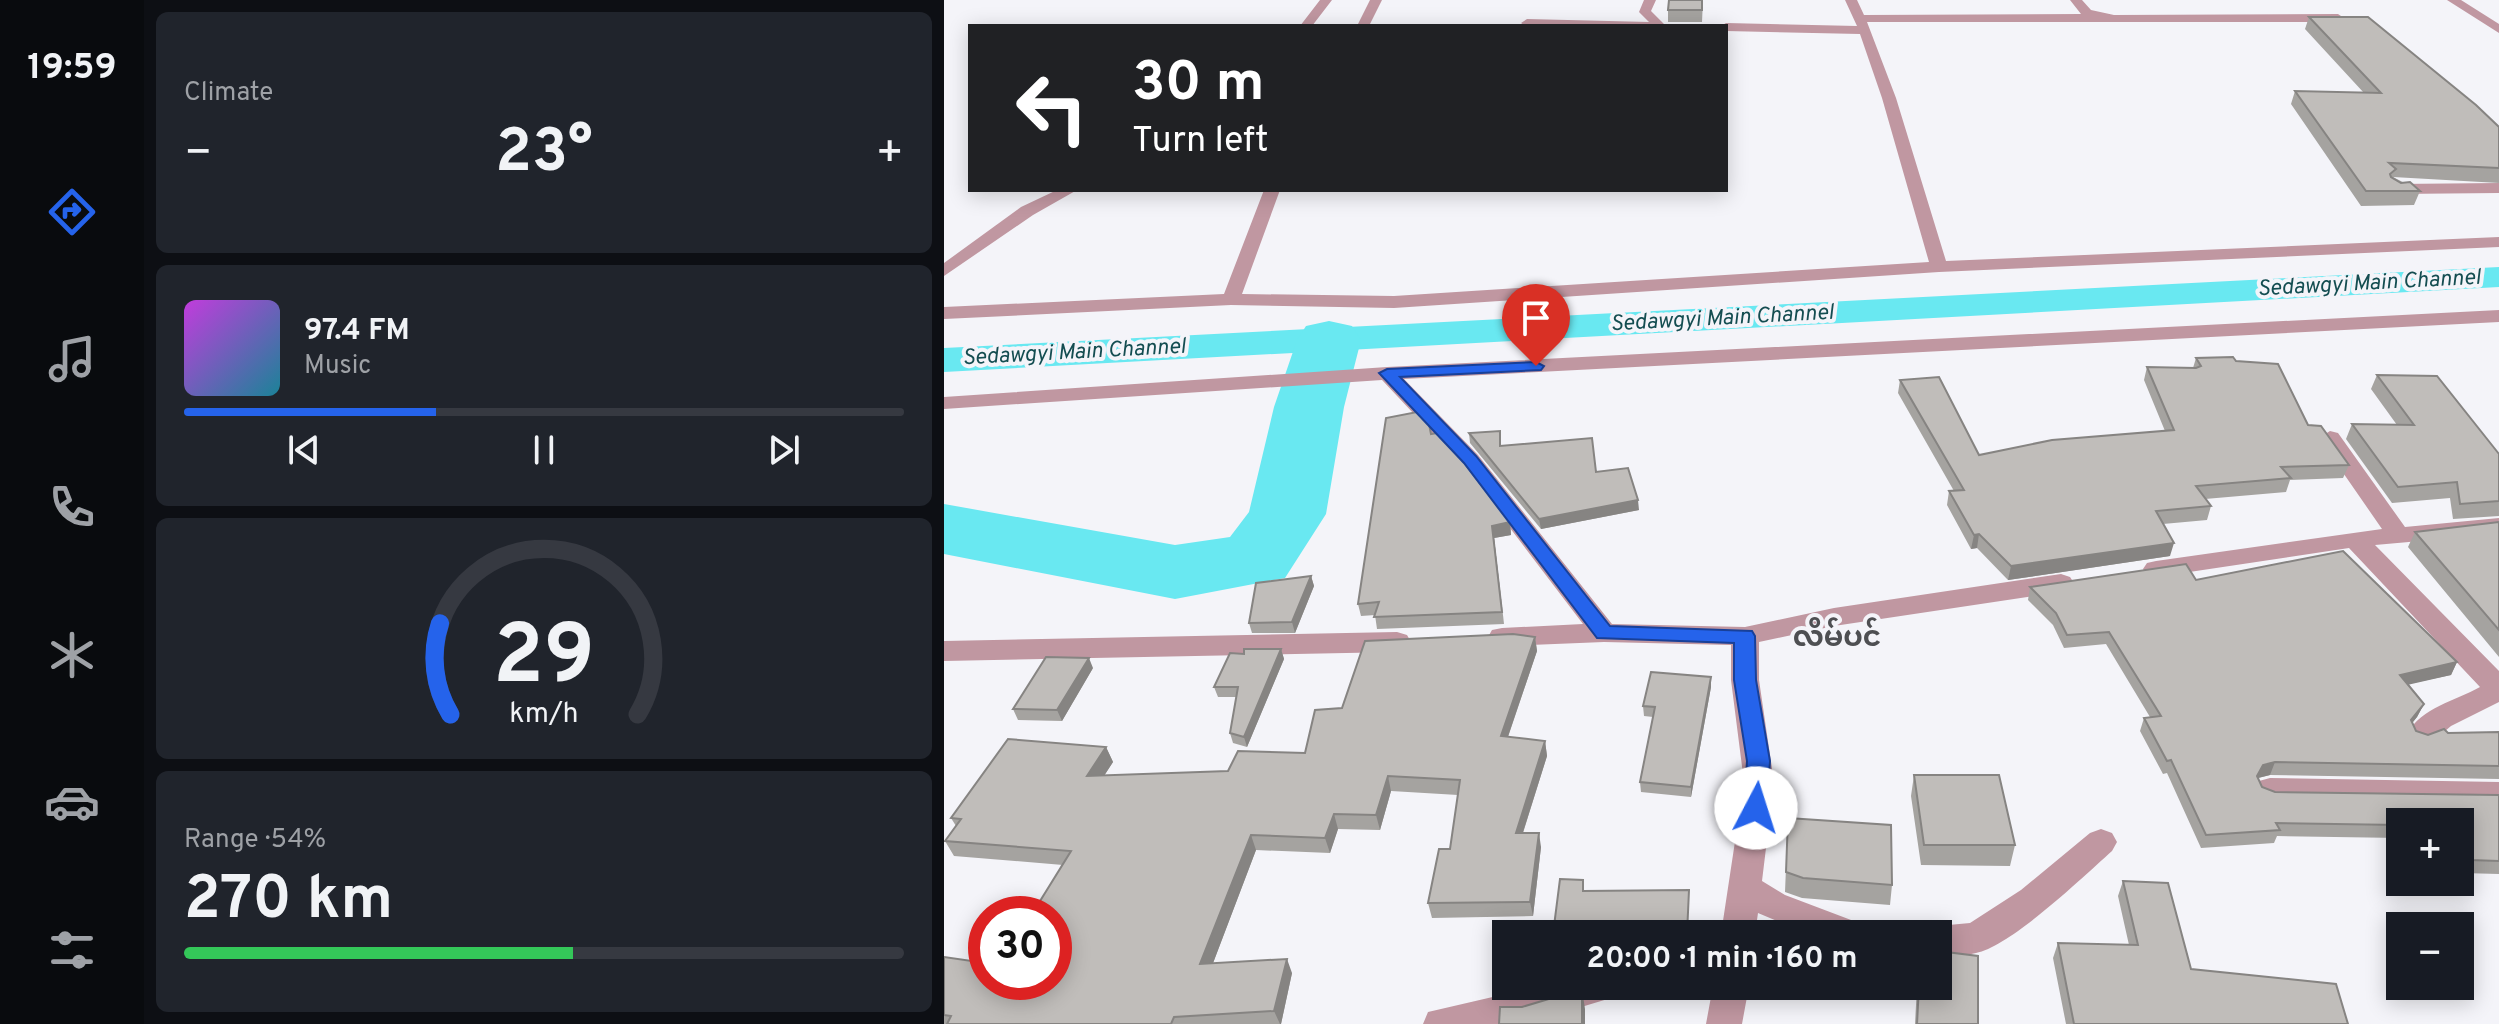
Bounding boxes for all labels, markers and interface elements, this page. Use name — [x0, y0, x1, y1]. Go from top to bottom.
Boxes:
text: 19:59 — [27, 46, 117, 92]
text: 30 m — [1132, 50, 1265, 120]
icon: left — [1000, 56, 1104, 160]
text: Climate — [184, 77, 273, 110]
text: 23° — [495, 117, 593, 193]
text: Turn left — [1132, 119, 1269, 165]
text: − — [184, 127, 212, 183]
text: + — [876, 127, 904, 183]
icon: directions — [44, 184, 100, 240]
water label: Sedawgyi Main Channel — [2257, 265, 2483, 303]
pin — [1502, 284, 1570, 366]
icon: arrive — [1514, 296, 1558, 340]
water label: Sedawgyi Main Channel — [1610, 300, 1836, 338]
text: 97.4 FM — [304, 313, 410, 350]
icon: music — [44, 331, 100, 387]
water label: Sedawgyi Main Channel — [962, 334, 1188, 372]
text: Music — [304, 350, 371, 383]
icon: previous — [282, 428, 326, 472]
icon: pause — [522, 428, 566, 472]
icon: next — [762, 428, 806, 472]
icon: phone — [44, 479, 100, 535]
text: 29 — [493, 607, 595, 712]
district label: လိမ်ပင် — [1793, 617, 1881, 657]
icon: climate — [44, 627, 100, 683]
text: km/h — [509, 697, 579, 733]
position arrow — [1714, 766, 1798, 850]
icon: car — [44, 774, 100, 830]
map controls — [2386, 808, 2474, 1000]
button: + — [2386, 808, 2474, 896]
text: Range · 54% — [184, 824, 326, 857]
text: 270 km — [184, 864, 393, 940]
speed limit sign: 30 — [968, 896, 1072, 1000]
button: − — [2386, 912, 2474, 1000]
icon: filters — [44, 922, 100, 978]
text: 20:00 · 1 min · 160 m — [1587, 941, 1857, 978]

